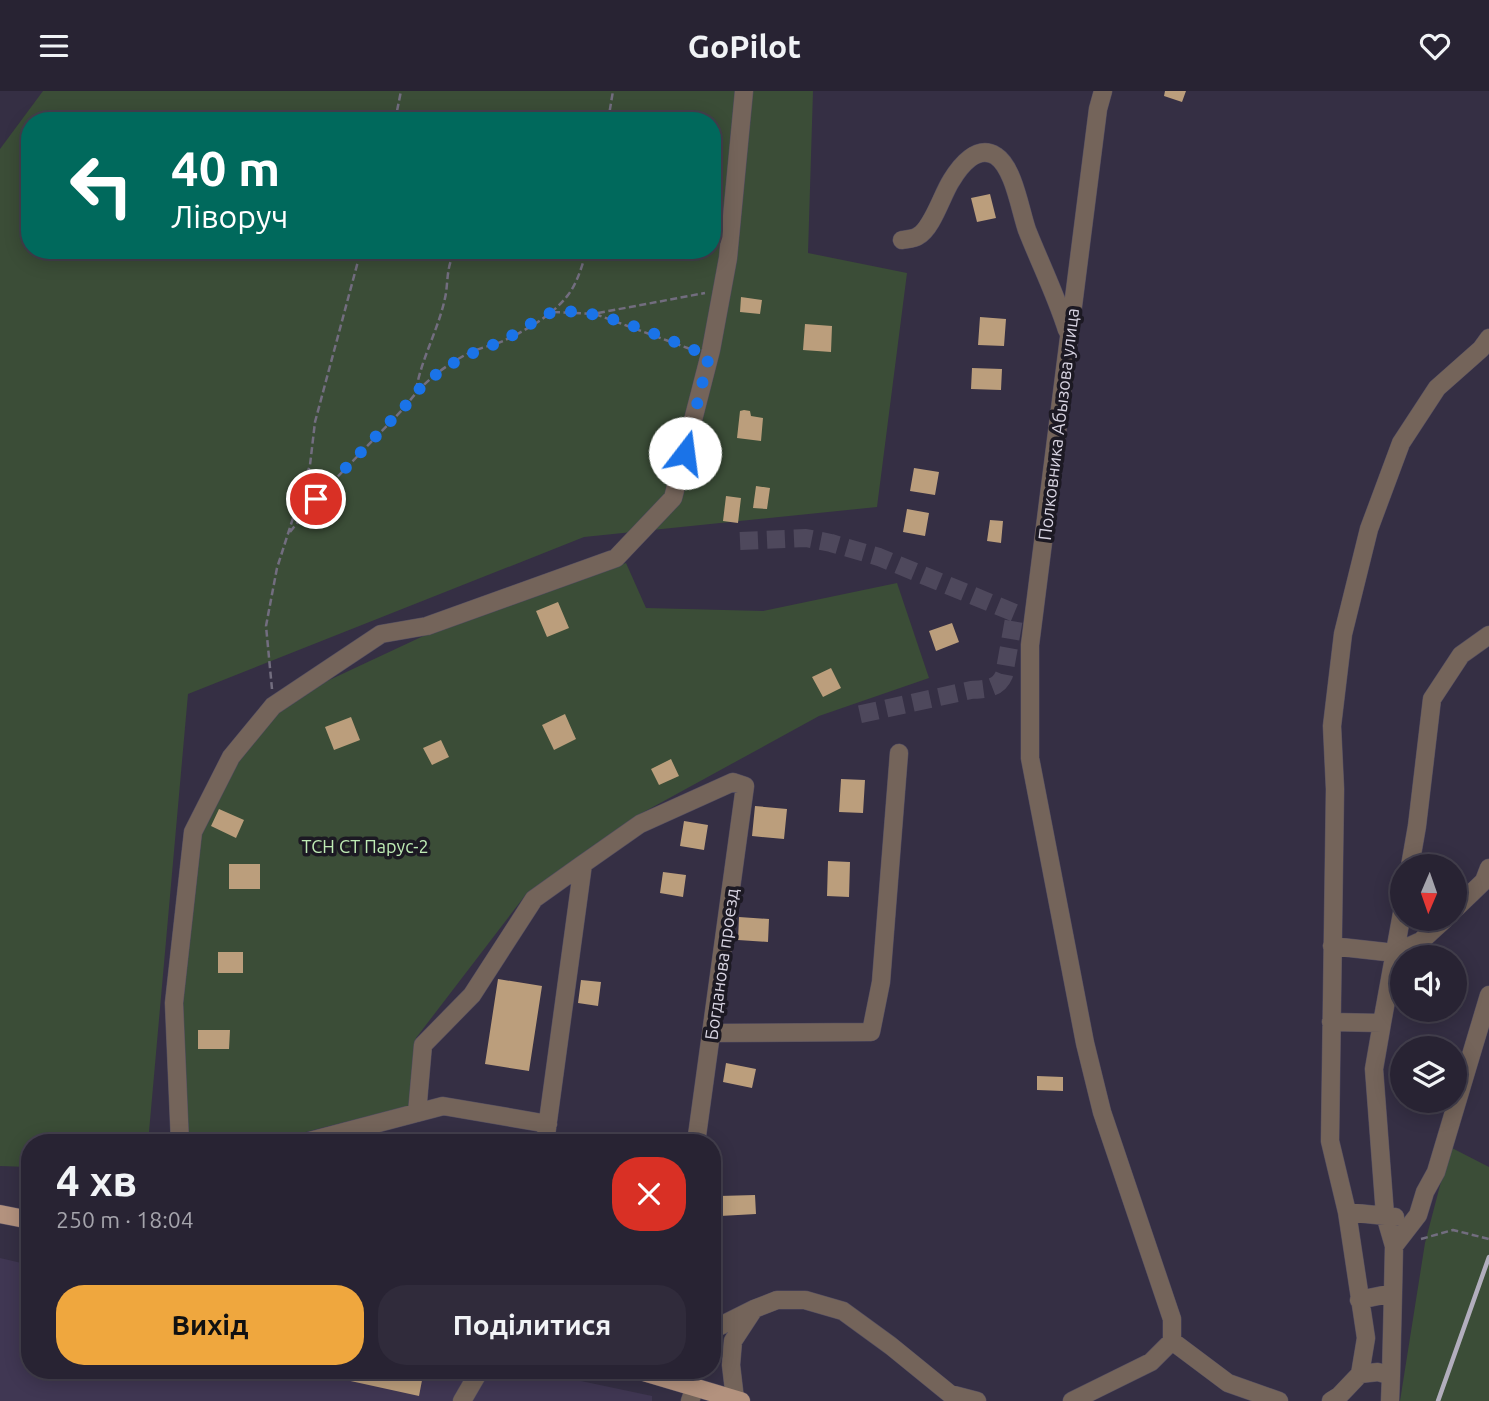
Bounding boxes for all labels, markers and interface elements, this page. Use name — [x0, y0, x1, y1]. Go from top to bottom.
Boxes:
icon: menu — [35, 27, 73, 65]
icon: heart — [1416, 27, 1454, 65]
text: GoPilot — [688, 28, 801, 64]
icon: left — [56, 140, 147, 231]
text: 40 m — [171, 140, 280, 195]
text: Ліворуч — [171, 198, 288, 234]
street label: Полковника Абызова улица — [1034, 307, 1082, 541]
position arrow — [648, 416, 722, 490]
pin — [286, 469, 346, 529]
icon: arrive — [297, 480, 335, 518]
park label: ТСН СТ Парус-2 — [301, 836, 429, 856]
north arrow — [1390, 854, 1466, 931]
map controls — [1390, 854, 1467, 1113]
street label: Богданова проезд — [700, 886, 742, 1041]
button: sound — [1390, 945, 1467, 1022]
button: layers — [1390, 1036, 1467, 1113]
text: 4 хв — [56, 1157, 137, 1204]
button: close — [612, 1157, 686, 1231]
text: 250 m · 18:04 — [56, 1207, 194, 1232]
button: Вихід — [56, 1285, 364, 1365]
button: Поділитися — [378, 1285, 686, 1365]

